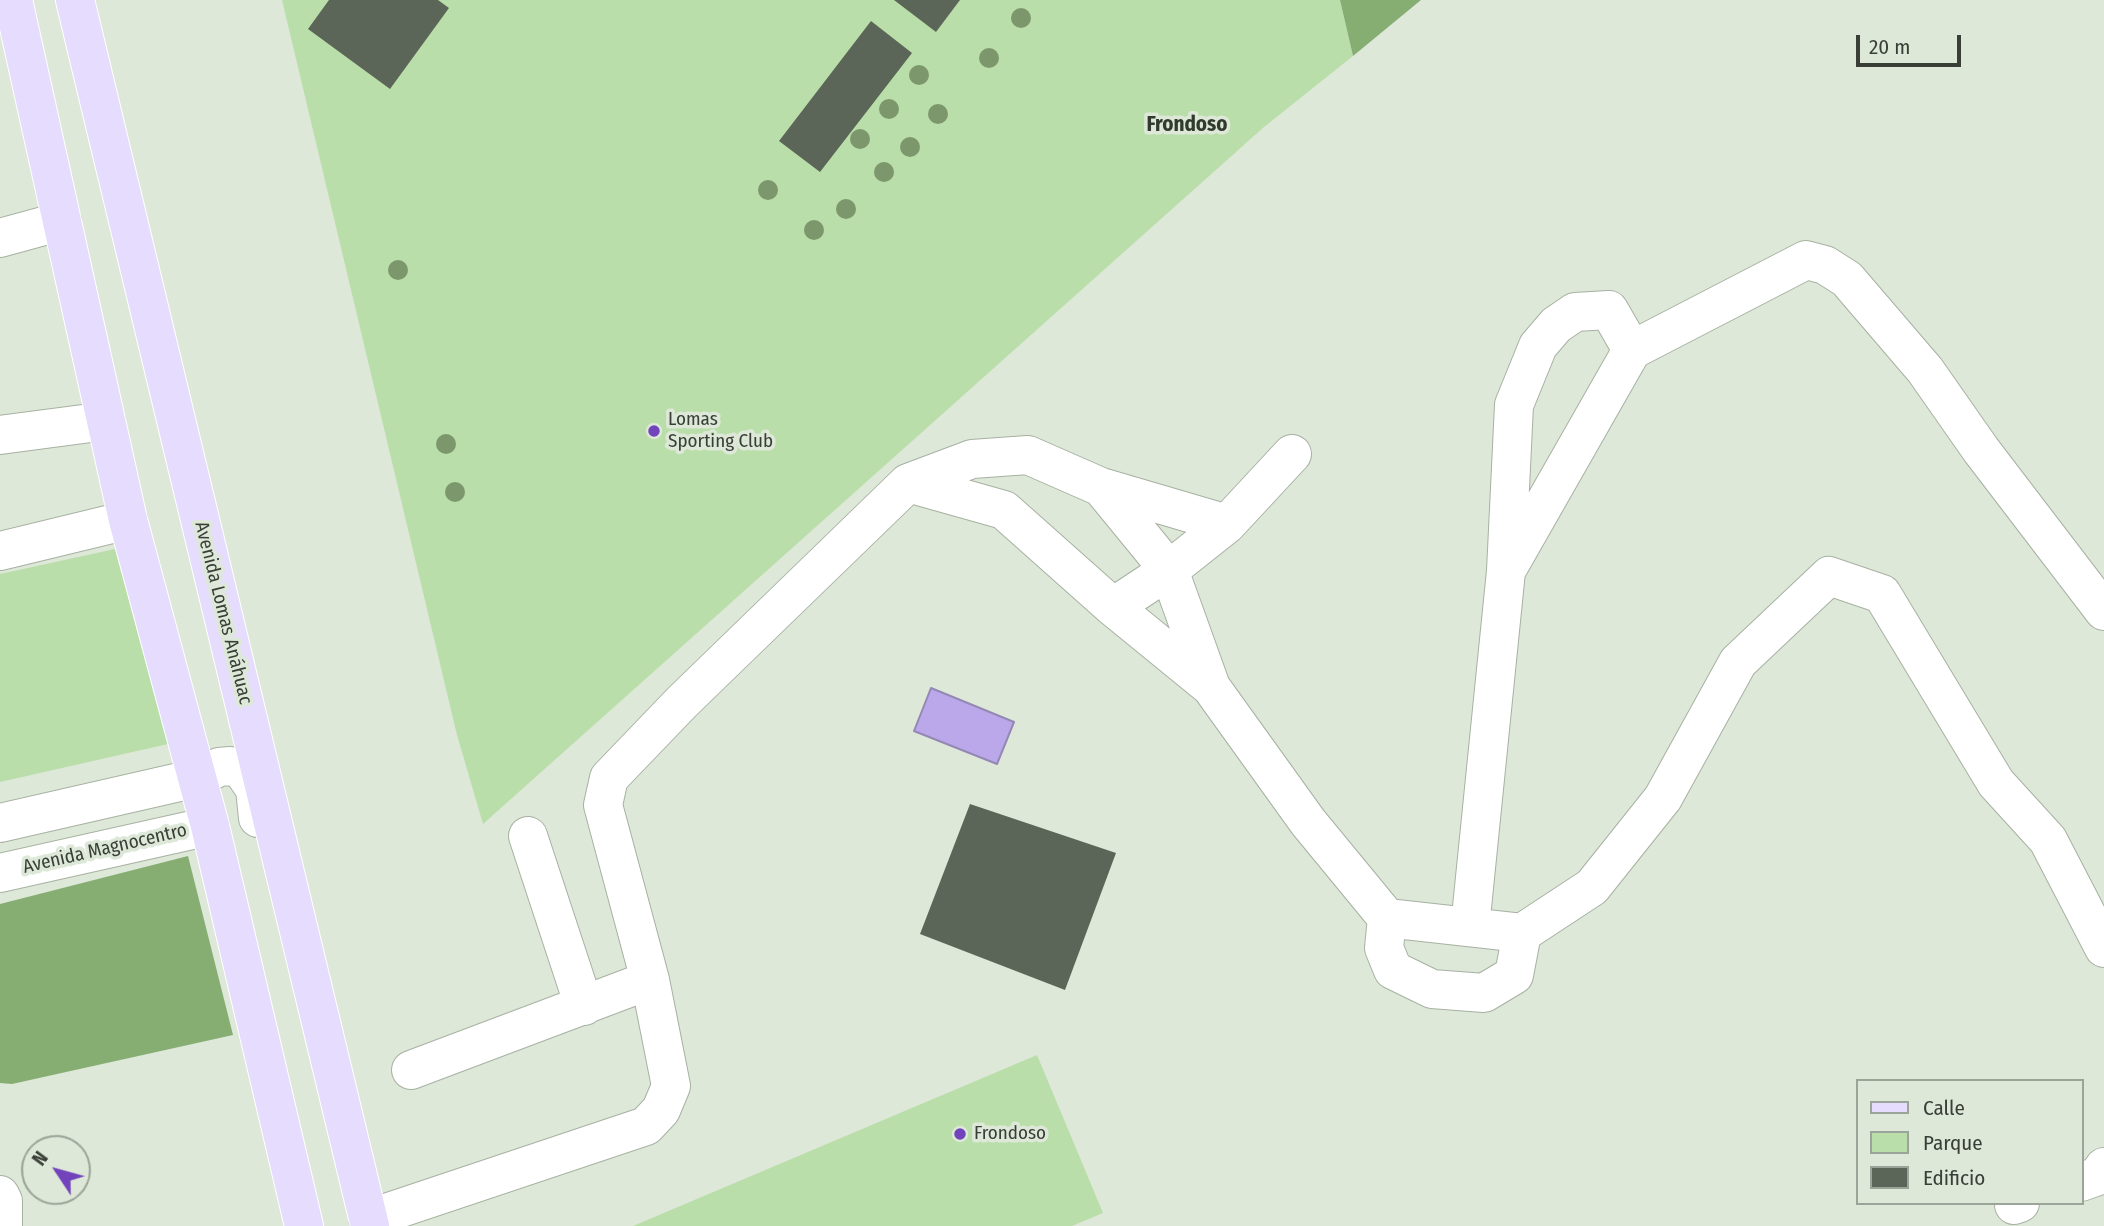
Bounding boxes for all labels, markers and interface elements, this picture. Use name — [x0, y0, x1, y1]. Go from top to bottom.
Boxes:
scale bar — [1859, 21, 1964, 65]
text: 20 m — [1869, 34, 1910, 60]
district label: Frondoso — [1147, 112, 1227, 138]
place label: Lomas Sporting Club — [668, 409, 773, 453]
marker: Lomas Sporting Club — [646, 423, 662, 439]
street label: Avenida Lomas Anáhuac — [189, 519, 257, 707]
street label: Avenida Magnocentro — [21, 819, 189, 879]
legend — [1856, 1079, 2083, 1205]
text: Calle — [1923, 1095, 1965, 1121]
place label: Frondoso — [974, 1123, 1046, 1145]
marker: Frondoso — [952, 1126, 968, 1142]
text: Parque — [1923, 1130, 1983, 1156]
north arrow — [21, 1135, 91, 1205]
text: N — [28, 1147, 53, 1170]
text: Edificio — [1923, 1165, 1985, 1191]

